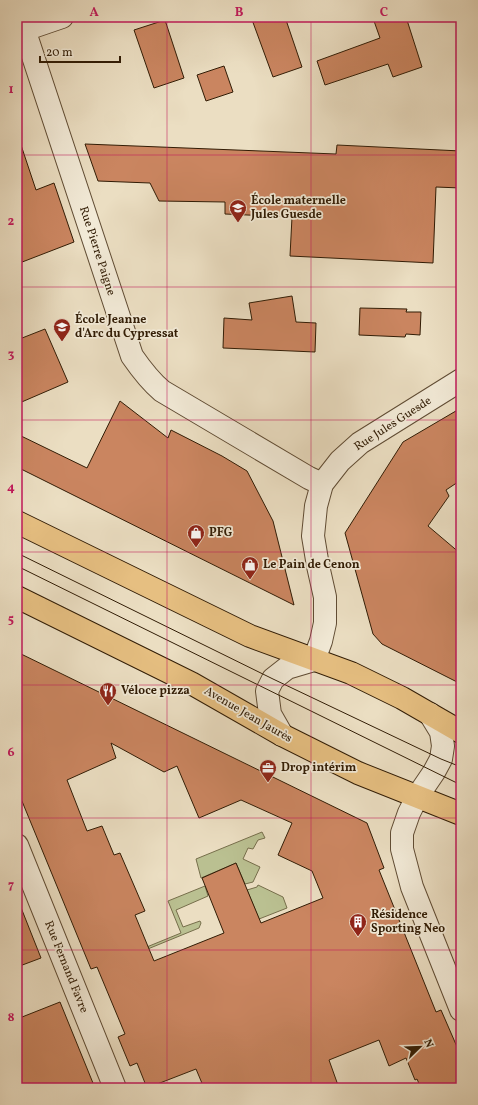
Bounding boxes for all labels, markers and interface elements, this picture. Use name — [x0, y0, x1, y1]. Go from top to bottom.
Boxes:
text: A — [89, 4, 99, 22]
text: B — [235, 4, 244, 22]
text: C — [380, 4, 388, 22]
scale bar — [40, 38, 120, 64]
text: 20 m — [46, 45, 73, 61]
text: 1 — [8, 81, 14, 99]
place label: École maternelle Jules Guesde — [250, 192, 346, 223]
school or university icon: École maternelle Jules Guesde — [228, 198, 248, 223]
street label: Rue Pierre Paigne — [75, 204, 119, 298]
text: 2 — [8, 213, 15, 231]
place label: École Jeanne d'Arc du Cypressat — [75, 311, 179, 342]
school or university icon: École Jeanne d'Arc du Cypressat — [52, 317, 72, 342]
text: 3 — [8, 346, 15, 364]
street label: Rue Jules Guesde — [351, 393, 435, 455]
text: 4 — [7, 479, 15, 497]
shop icon: PFG — [186, 523, 206, 548]
place label: PFG — [209, 525, 233, 541]
shop icon: Le Pain de Cenon — [240, 555, 260, 580]
place label: Le Pain de Cenon — [263, 557, 360, 573]
text: 5 — [8, 611, 14, 629]
restaurant icon: Véloce pizza — [98, 681, 118, 706]
place label: Véloce pizza — [121, 683, 190, 699]
street label: Avenue Jean Jaurès — [201, 683, 295, 747]
text: 6 — [7, 744, 15, 762]
office icon: Drop intérim — [258, 758, 278, 783]
place label: Drop intérim — [281, 760, 357, 776]
text: 7 — [8, 877, 14, 895]
place label: Résidence Sporting Neo — [371, 907, 445, 937]
building icon: Résidence Sporting Neo — [348, 912, 368, 937]
street label: Rue Fernand Favre — [40, 918, 92, 1016]
text: 8 — [7, 1009, 15, 1027]
north arrow — [400, 1027, 440, 1067]
text: N — [419, 1037, 436, 1050]

